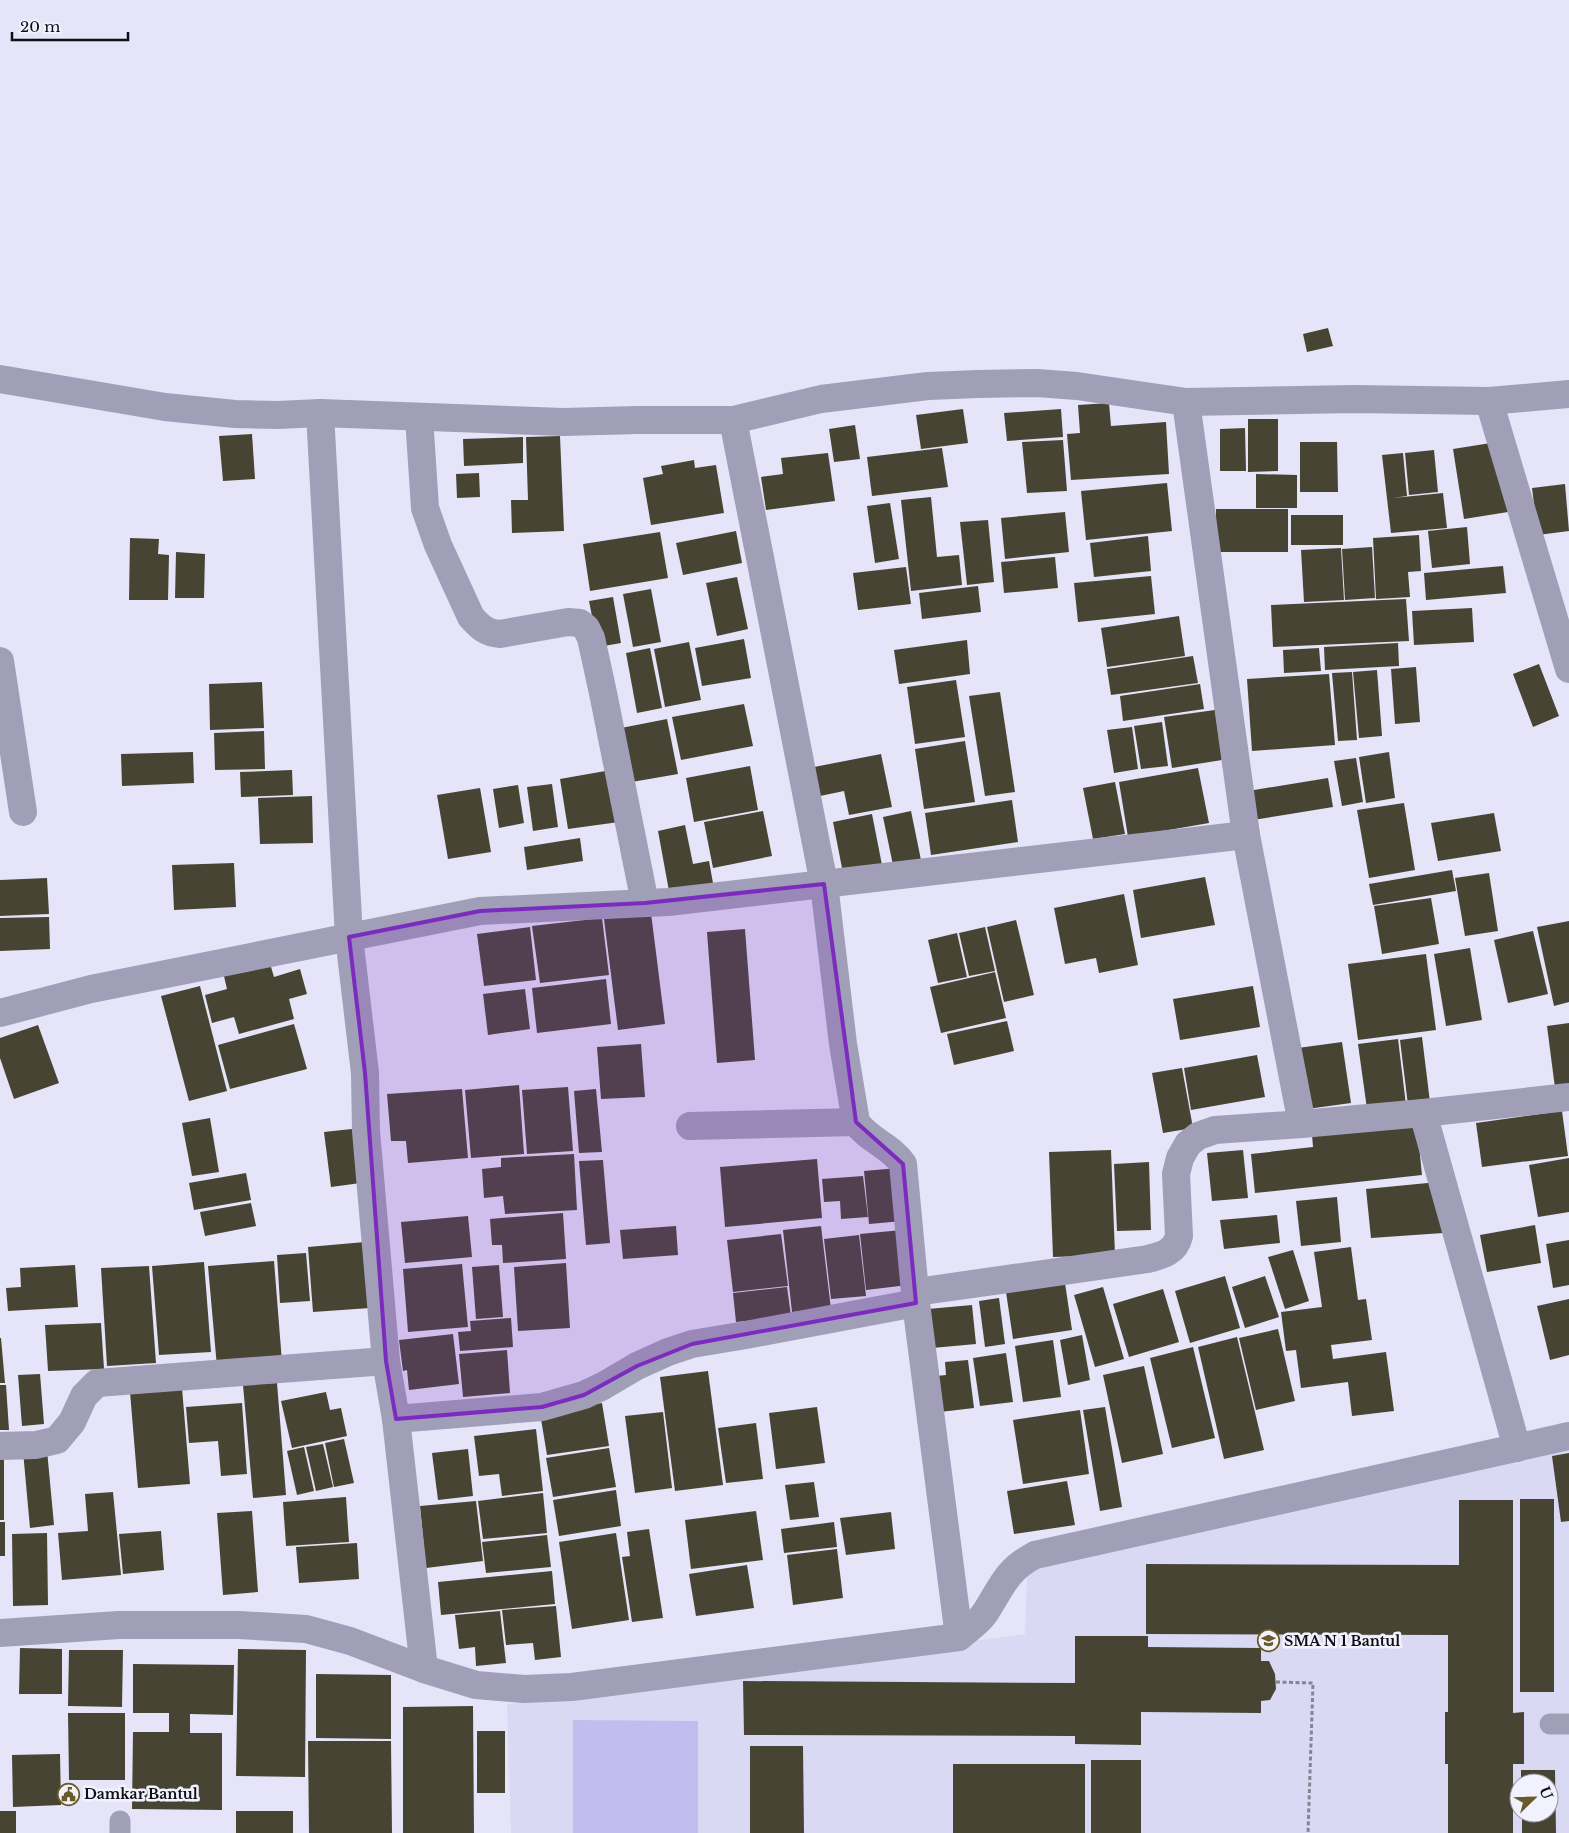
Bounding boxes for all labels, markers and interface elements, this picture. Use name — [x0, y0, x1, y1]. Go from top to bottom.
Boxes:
scale bar — [12, 10, 129, 42]
text: 20 m — [20, 17, 60, 36]
school or university icon: SMA N 1 Bantul — [1256, 1629, 1280, 1653]
place label: SMA N 1 Bantul — [1284, 1632, 1400, 1650]
north arrow — [1509, 1773, 1559, 1823]
public building icon: Damkar Bantul — [56, 1782, 80, 1806]
text: U — [1535, 1784, 1557, 1803]
place label: Damkar Bantul — [84, 1785, 198, 1803]

